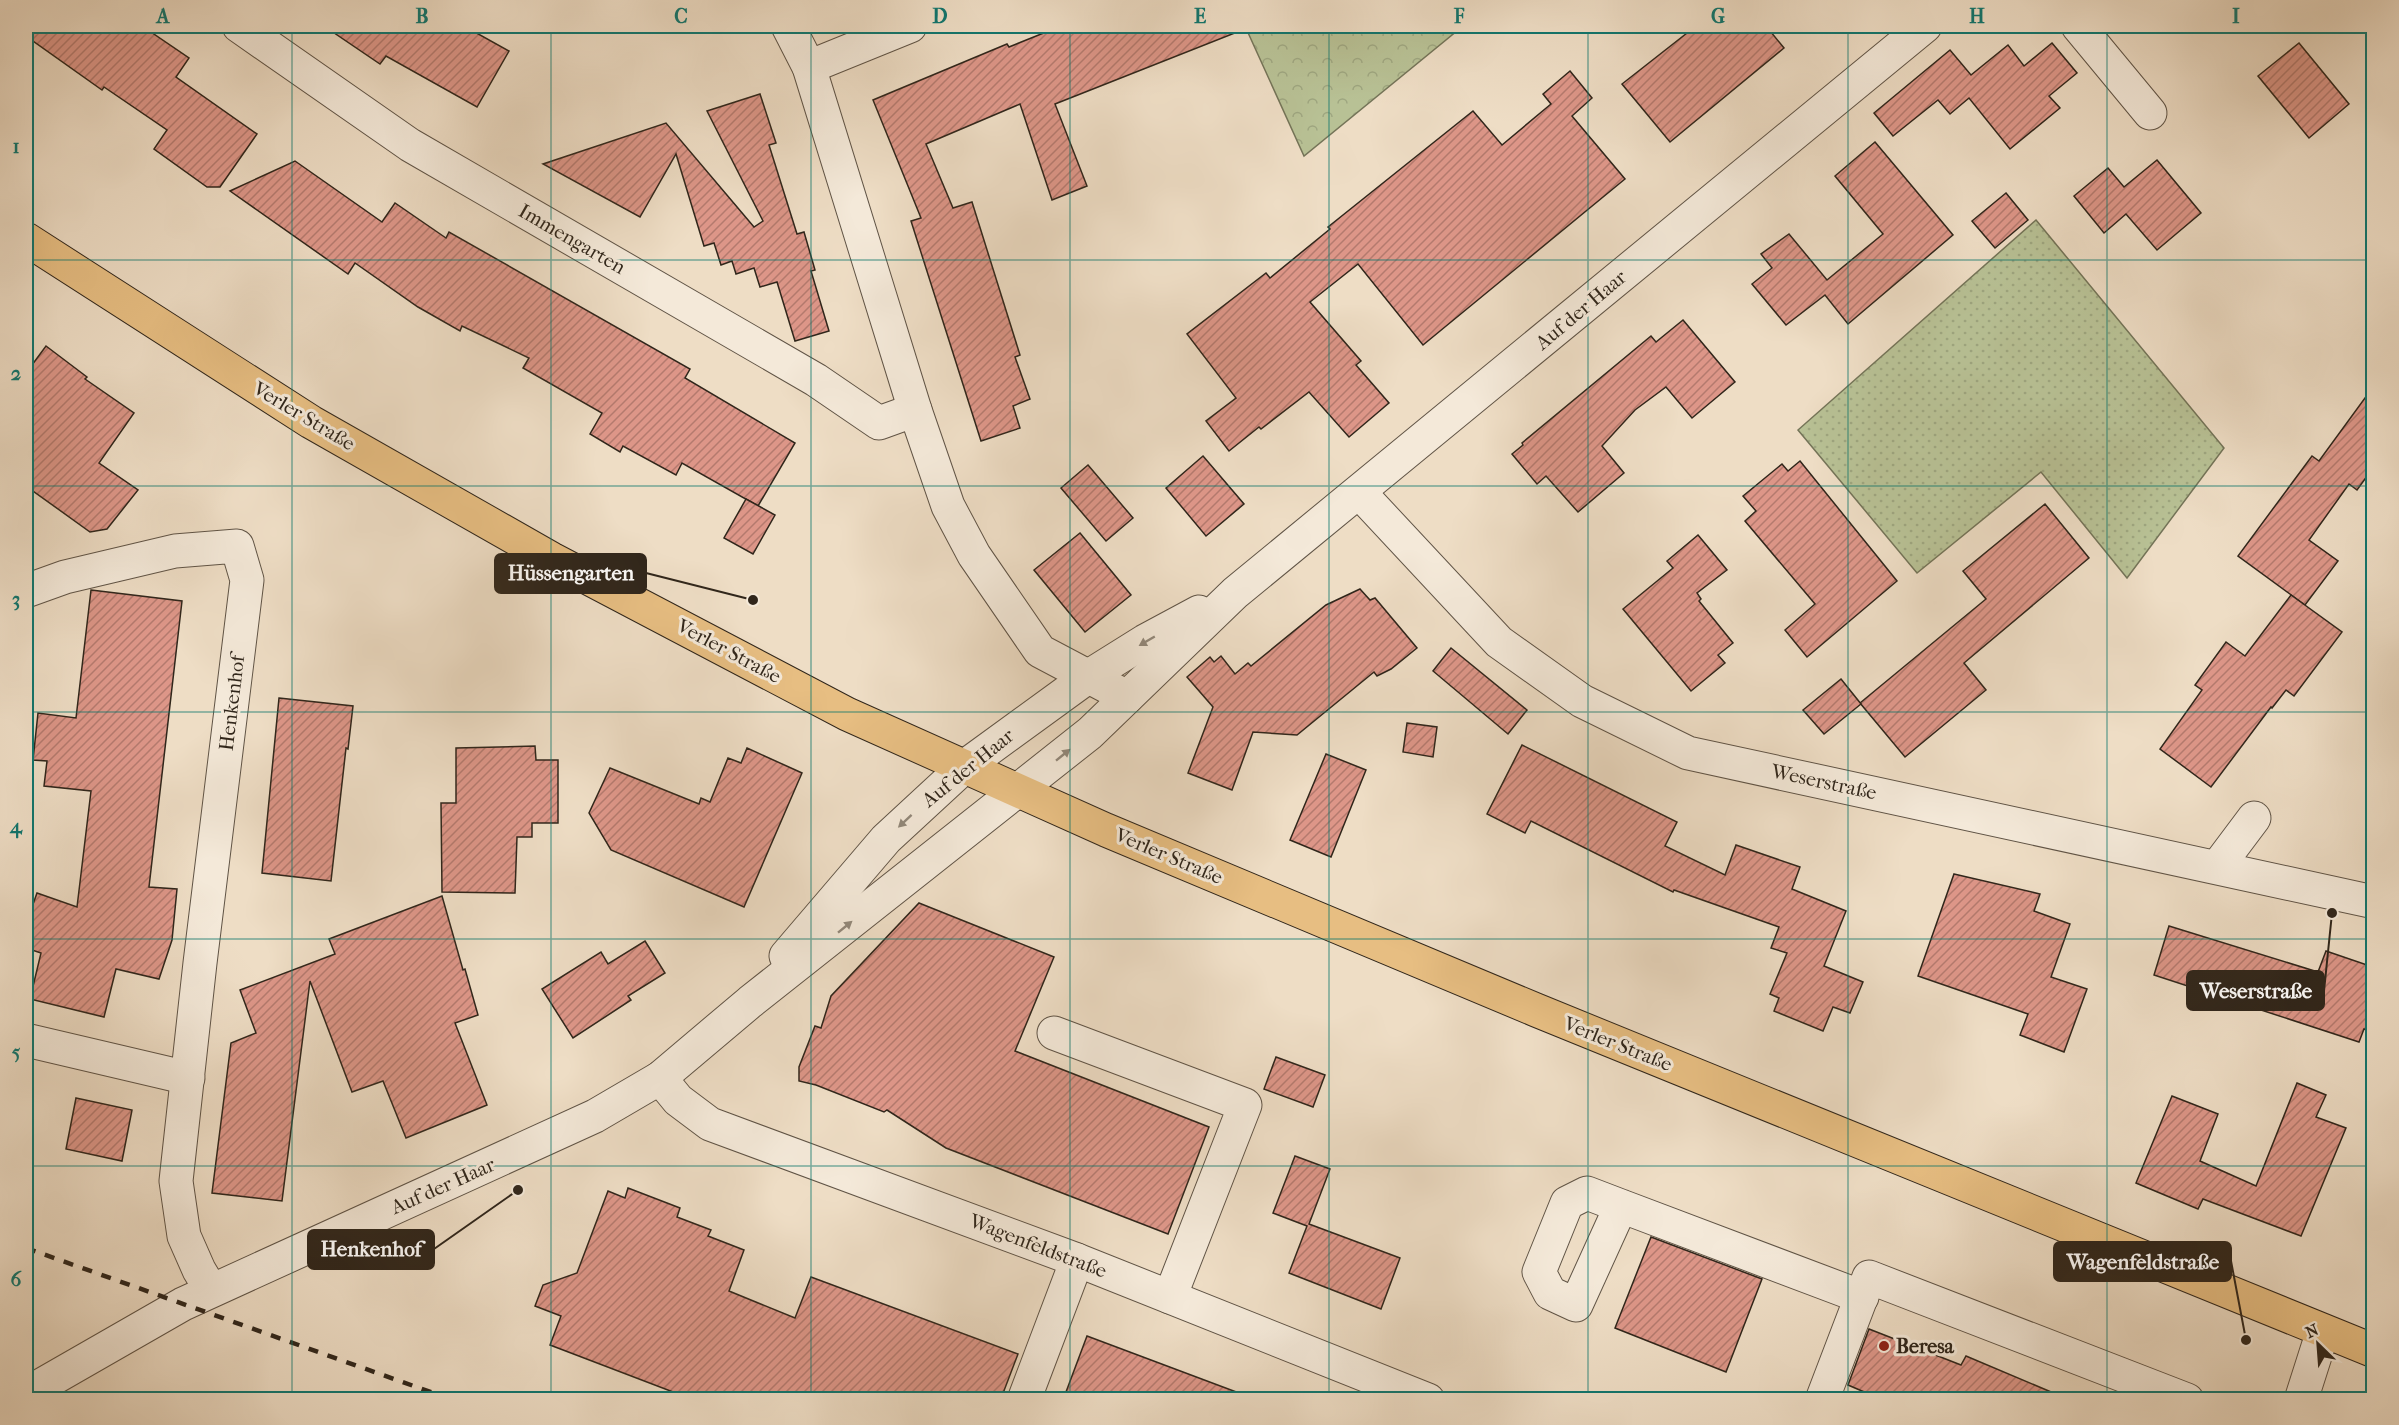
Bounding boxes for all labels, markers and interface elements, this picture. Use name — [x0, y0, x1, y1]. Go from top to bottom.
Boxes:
text: A — [155, 5, 171, 28]
text: B — [415, 5, 429, 28]
text: C — [674, 5, 688, 28]
text: D — [932, 5, 948, 28]
text: E — [1194, 5, 1206, 28]
text: F — [1453, 5, 1465, 28]
text: G — [1711, 5, 1725, 28]
text: H — [1969, 5, 1985, 28]
text: I — [2232, 5, 2240, 28]
text: 1 — [12, 135, 20, 158]
street label: Immengarten — [514, 199, 630, 279]
street label: Auf der Haar — [1530, 265, 1631, 355]
text: 2 — [11, 362, 21, 385]
street label: Verler Straße — [248, 376, 359, 455]
callout: Hüssengarten — [495, 554, 646, 593]
text: Hüssengarten — [508, 561, 635, 585]
text: 3 — [12, 588, 20, 611]
street label: Verler Straße — [672, 614, 785, 688]
one-way arrow — [1139, 635, 1155, 646]
street label: Henkenhof — [215, 649, 250, 752]
street label: Auf der Haar — [917, 724, 1019, 813]
one-way arrow — [1055, 748, 1071, 761]
street label: Weserstraße — [1768, 759, 1879, 804]
one-way arrow — [898, 813, 912, 827]
text: 4 — [9, 815, 23, 839]
street label: Verler Straße — [1111, 823, 1226, 889]
one-way arrow — [837, 921, 852, 934]
callout: Weserstraße — [2187, 971, 2324, 1010]
text: Weserstraße — [2199, 979, 2313, 1003]
street label: Verler Straße — [1560, 1012, 1675, 1076]
text: 5 — [12, 1041, 21, 1064]
street label: Auf der Haar — [387, 1153, 499, 1220]
street label: Wagenfeldstraße — [965, 1209, 1110, 1283]
callout: Henkenhof — [308, 1230, 434, 1269]
text: Henkenhof — [320, 1237, 427, 1261]
callout: Wagenfeldstraße — [2054, 1242, 2231, 1281]
text: Wagenfeldstraße — [2066, 1250, 2220, 1274]
text: 6 — [11, 1268, 23, 1291]
north arrow — [2288, 1314, 2348, 1374]
text: N — [2302, 1319, 2322, 1342]
place label: Beresa — [1896, 1335, 1955, 1358]
marker: Beresa — [1877, 1339, 1891, 1353]

